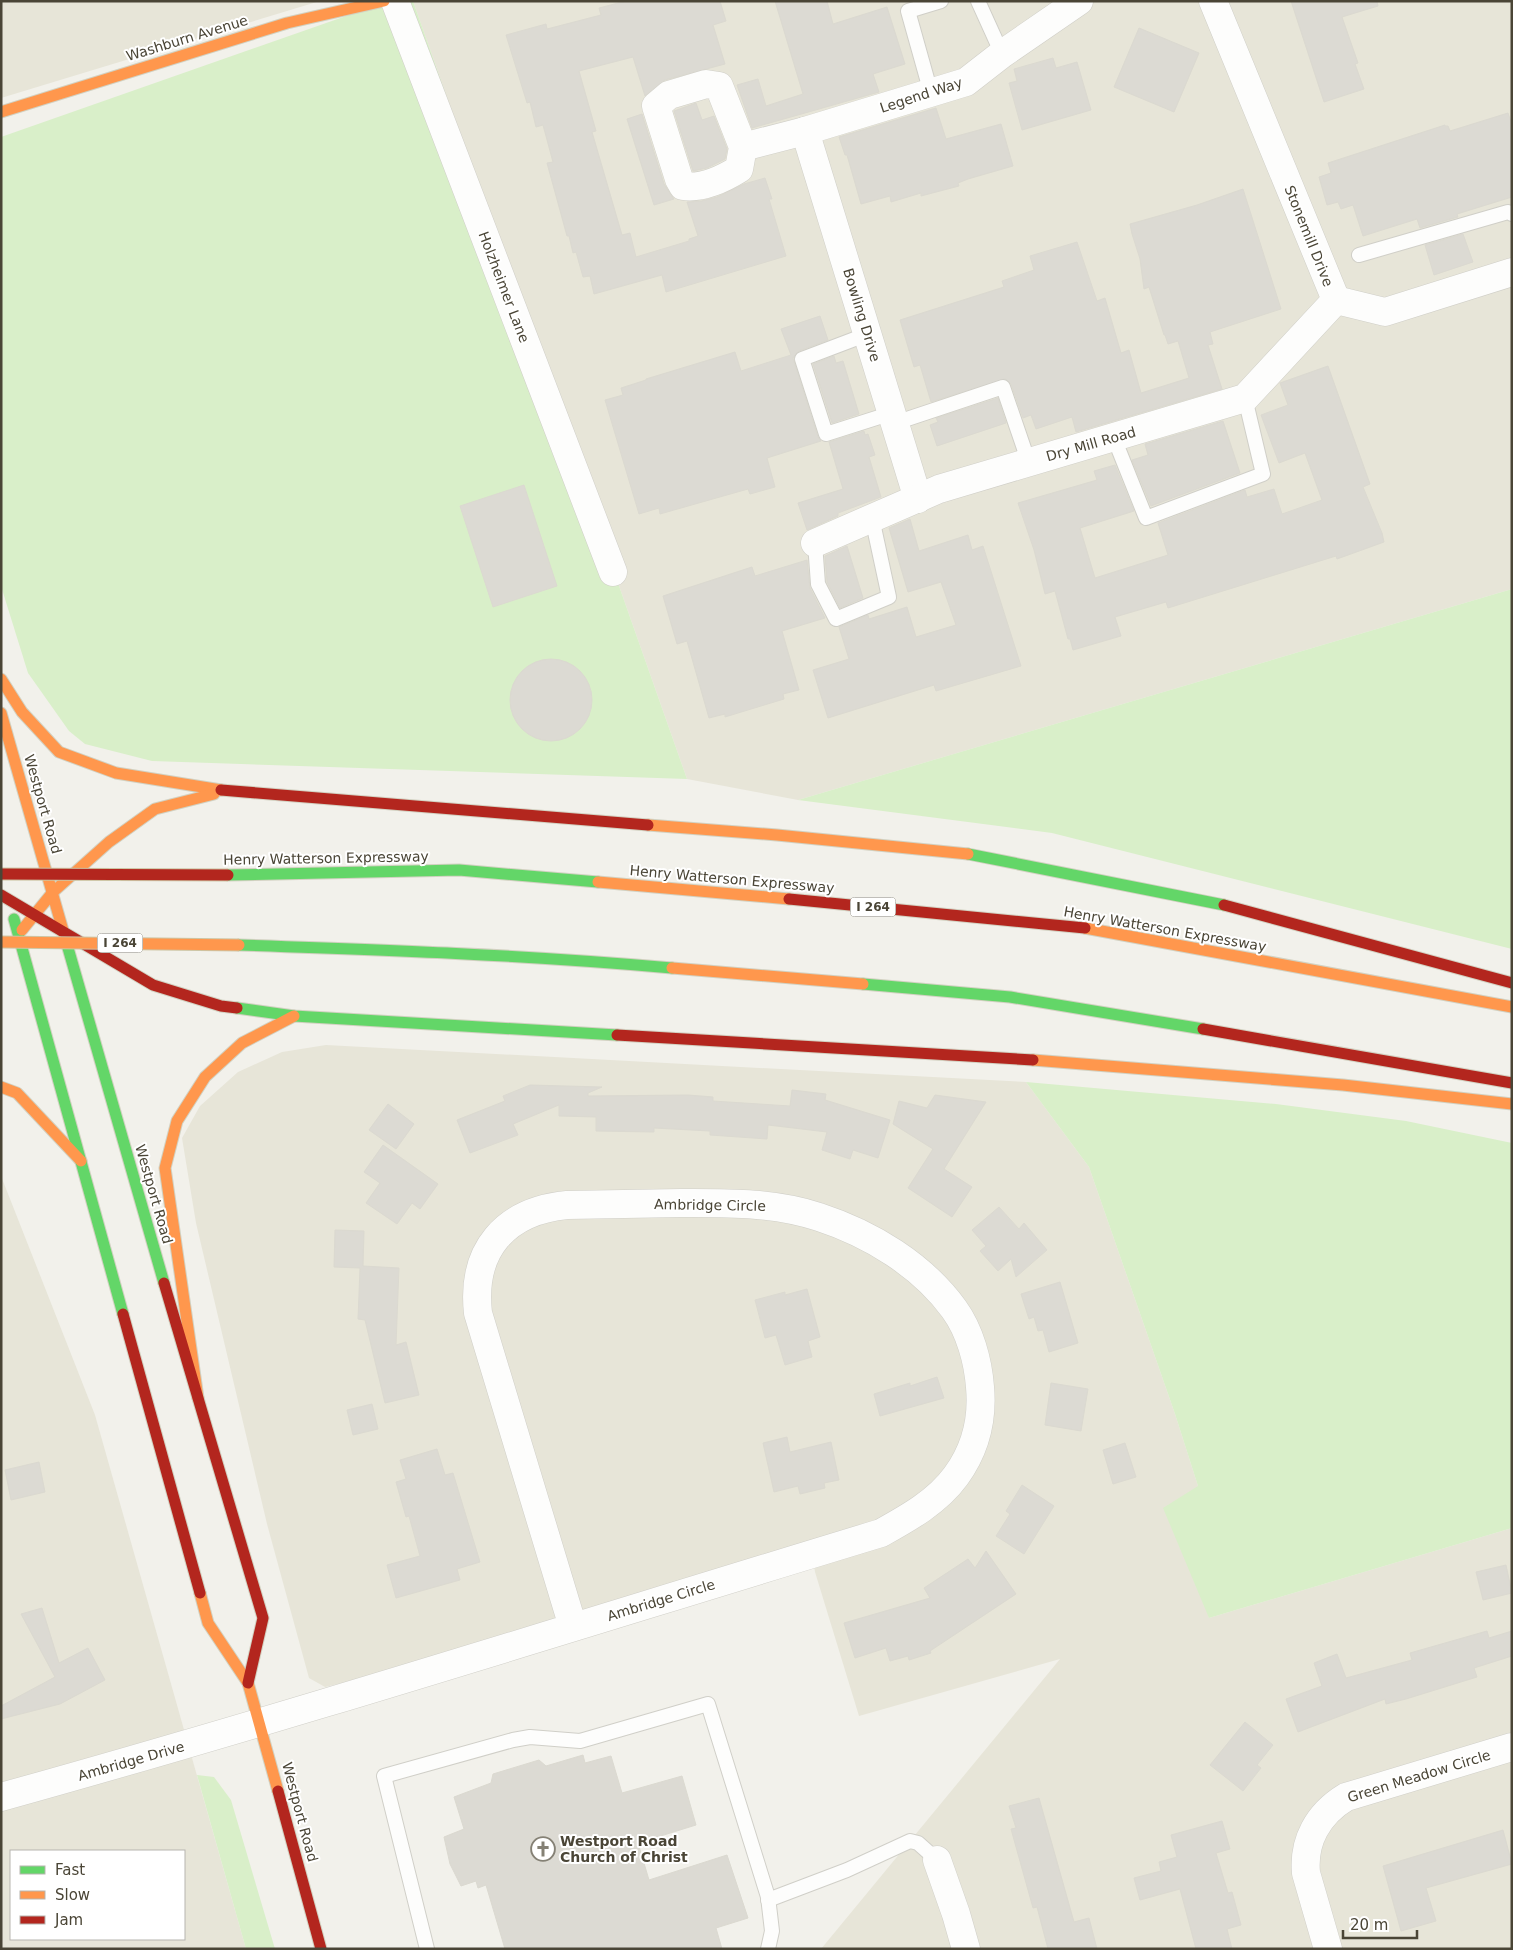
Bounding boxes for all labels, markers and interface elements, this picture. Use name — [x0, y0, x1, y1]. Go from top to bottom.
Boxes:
street label: Washburn Avenue — [124, 12, 250, 64]
street label: Legend Way — [878, 74, 964, 116]
street label: Stonemill Drive — [1281, 183, 1337, 289]
street label: Holzheimer Lane — [475, 229, 533, 345]
street label: Bowling Drive — [840, 266, 884, 364]
street label: Dry Mill Road — [1044, 424, 1138, 464]
street label: Westport Road — [21, 752, 65, 856]
street label: Henry Watterson Expressway — [223, 848, 429, 868]
street label: Henry Watterson Expressway — [629, 862, 835, 896]
road number: I 264 — [850, 898, 896, 916]
street label: Henry Watterson Expressway — [1062, 903, 1268, 955]
road number: I 264 — [98, 934, 142, 952]
street label: Westport Road — [132, 1142, 176, 1246]
street label: Ambridge Circle — [654, 1196, 766, 1214]
street label: Ambridge Circle — [605, 1576, 717, 1624]
street label: Ambridge Drive — [76, 1738, 186, 1784]
street label: Green Meadow Circle — [1346, 1747, 1492, 1805]
street label: Westport Road — [279, 1760, 321, 1864]
place label: Westport Road Church of Christ — [560, 1833, 688, 1865]
church icon: Westport Road Church of Christ — [530, 1836, 556, 1862]
legend — [10, 1850, 185, 1940]
text: Fast — [55, 1861, 85, 1879]
text: Slow — [55, 1886, 90, 1904]
scale bar — [1343, 1908, 1417, 1940]
text: Jam — [54, 1911, 83, 1929]
text: 20 m — [1350, 1916, 1388, 1934]

